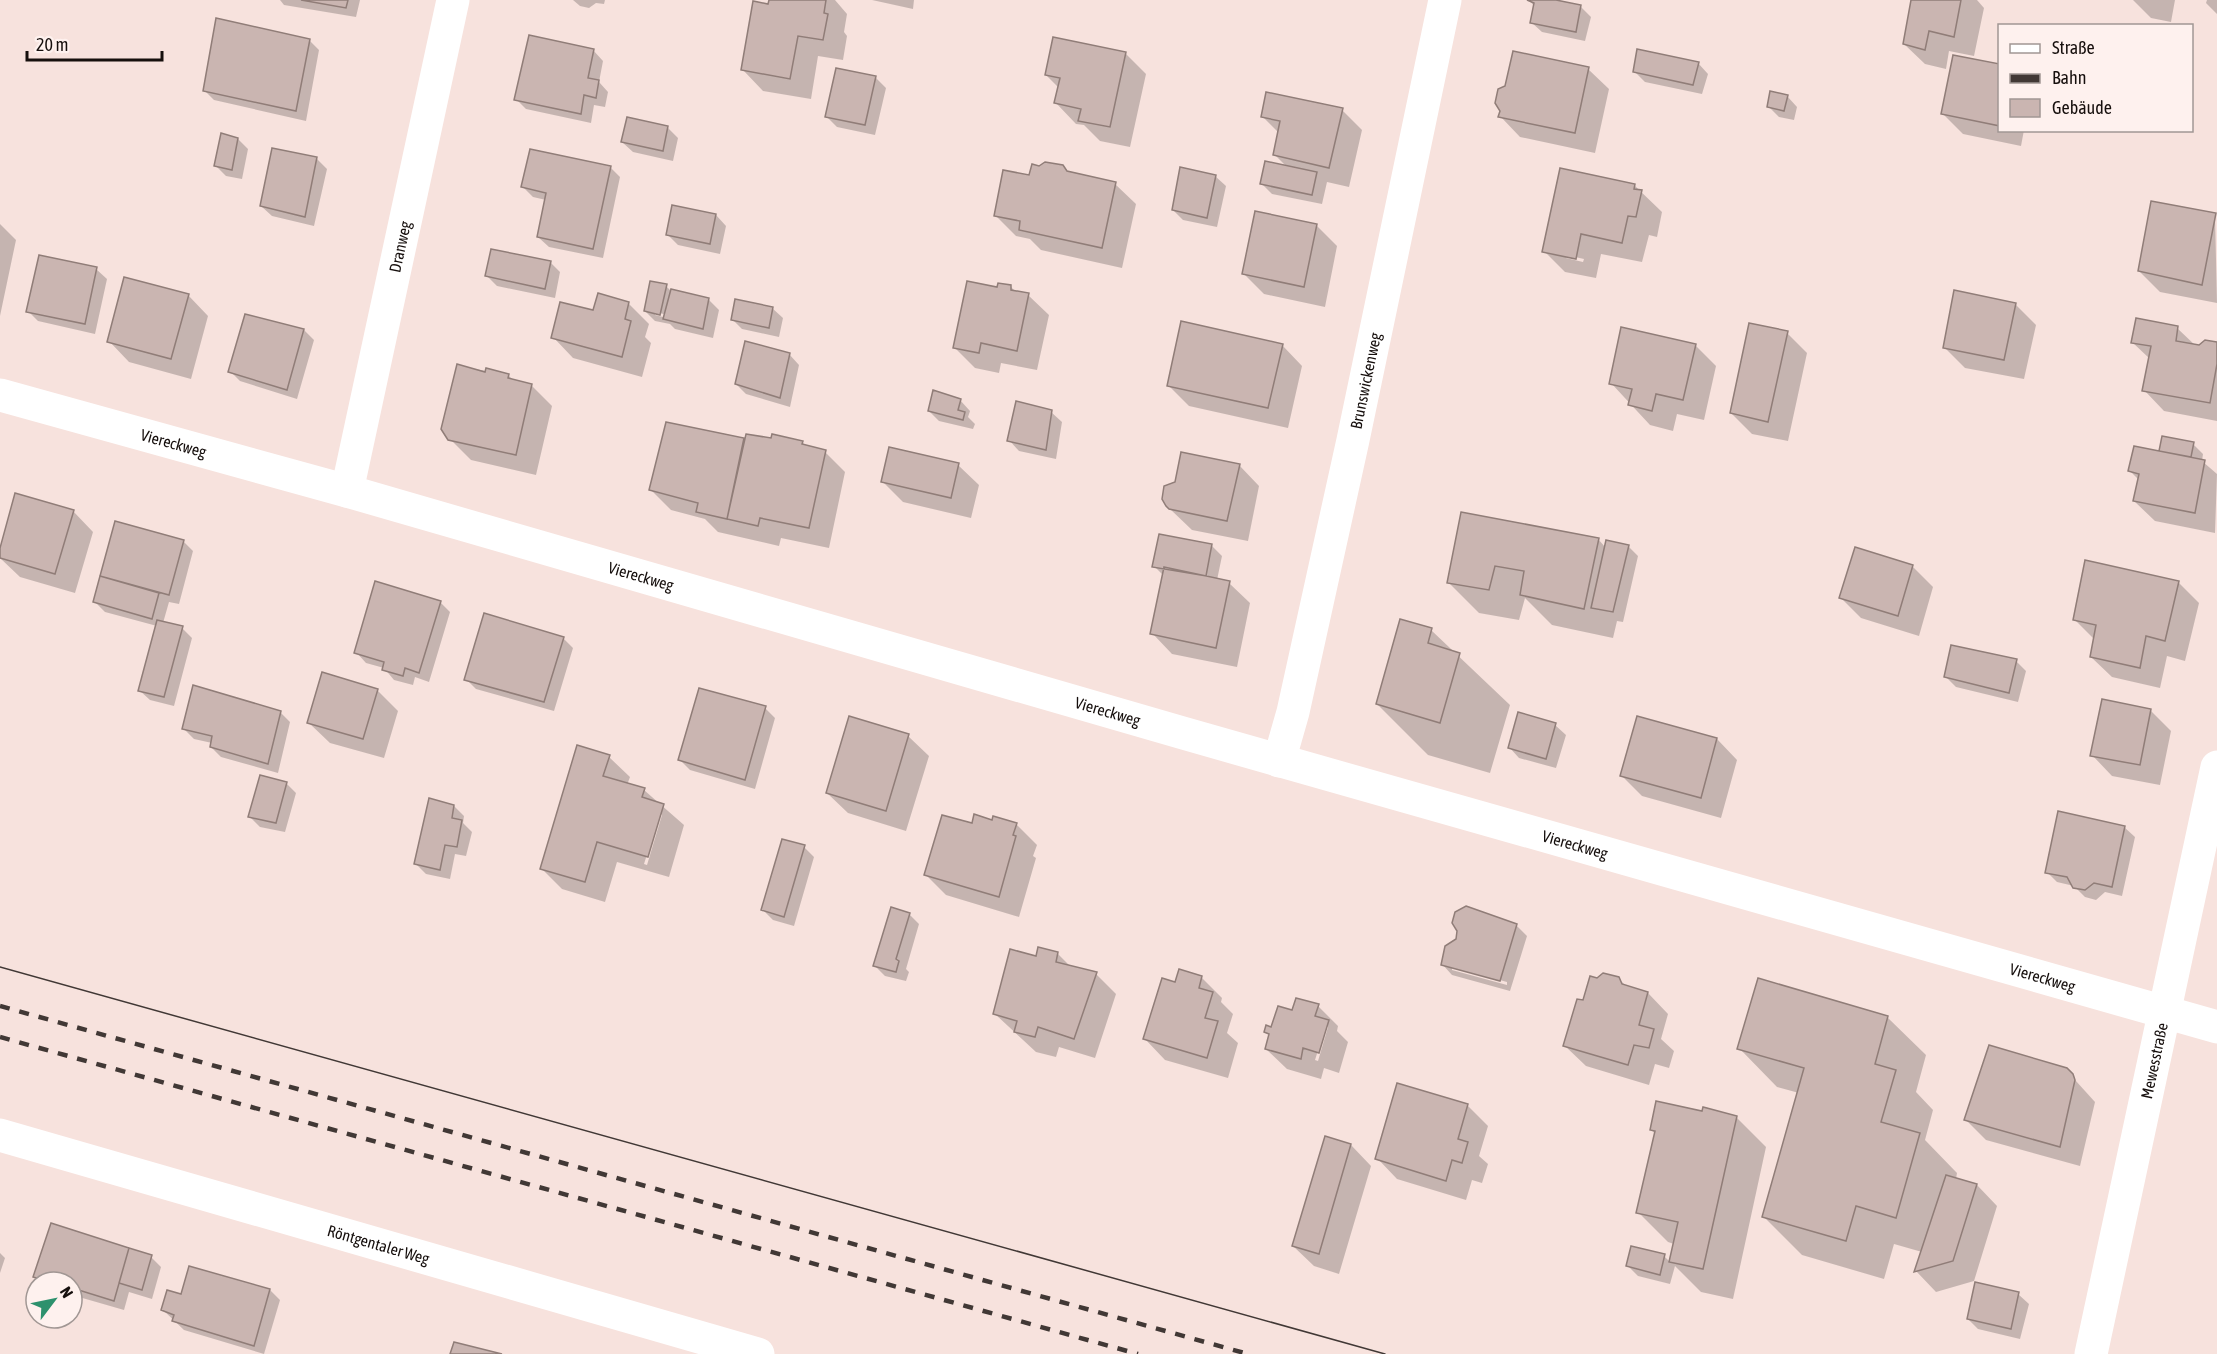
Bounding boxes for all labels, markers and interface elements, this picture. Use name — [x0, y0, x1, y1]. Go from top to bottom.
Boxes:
scale bar — [27, 24, 162, 62]
legend — [1998, 24, 2193, 132]
text: 20 m — [36, 34, 68, 55]
text: Straße — [2052, 37, 2095, 58]
text: Bahn — [2052, 67, 2086, 88]
text: Gebäude — [2052, 97, 2112, 118]
street label: Dranweg — [385, 219, 415, 274]
street label: Brunswickenweg — [1347, 331, 1385, 431]
street label: Viereckweg — [139, 425, 208, 462]
street label: Viereckweg — [606, 558, 676, 595]
street label: Viereckweg — [1073, 693, 1143, 730]
street label: Viereckweg — [1540, 827, 1610, 863]
street label: Viereckweg — [2008, 960, 2077, 996]
street label: Mewesstraße — [2137, 1021, 2171, 1100]
street label: Röntgentaler Weg — [326, 1221, 432, 1269]
north arrow — [24, 1270, 84, 1330]
text: N — [57, 1283, 77, 1301]

